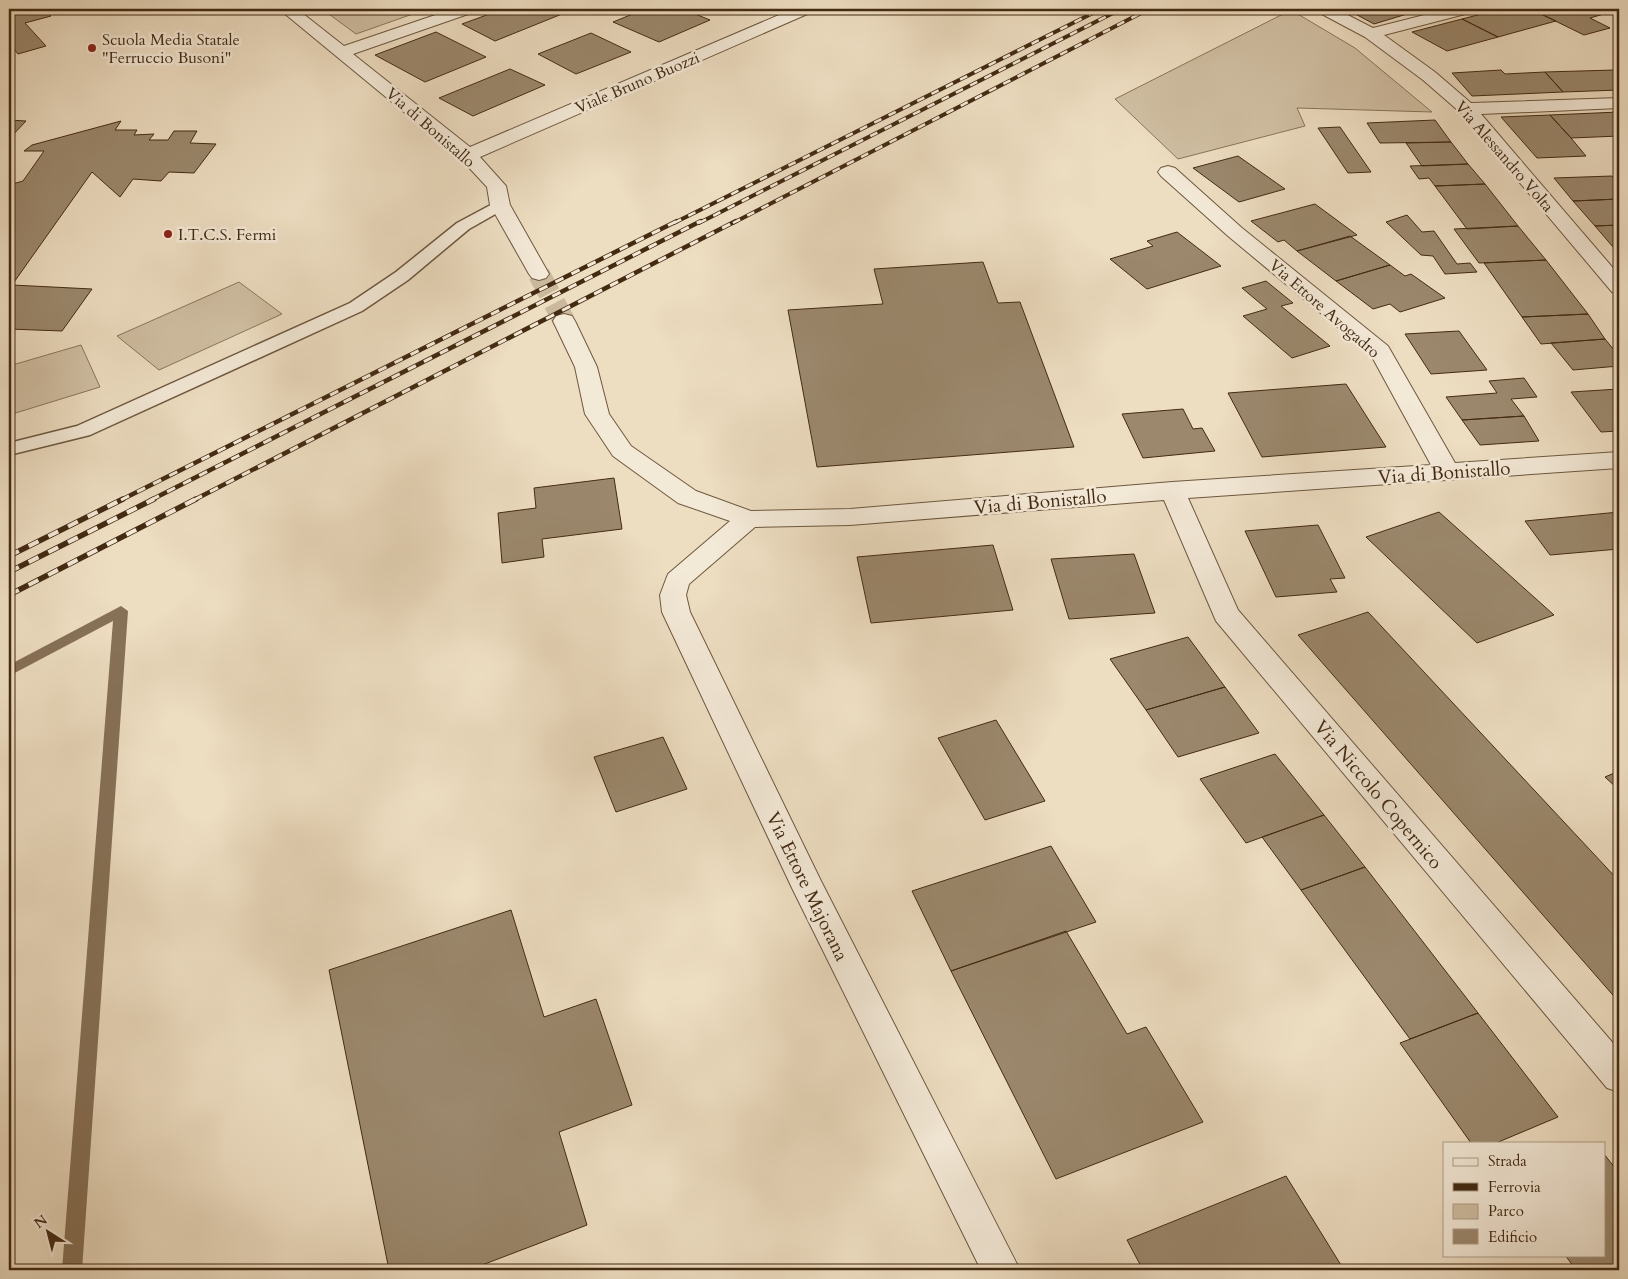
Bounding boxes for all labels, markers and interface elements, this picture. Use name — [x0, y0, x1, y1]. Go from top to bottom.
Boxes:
place label: Scuola Media Statale "Ferruccio Busoni" — [102, 29, 240, 69]
marker: Scuola Media Statale "Ferruccio Busoni" — [86, 42, 98, 54]
street label: Viale Bruno Buozzi — [572, 47, 704, 119]
street label: Via di Bonistallo — [381, 83, 480, 173]
street label: Via Alessandro Volta — [1450, 96, 1559, 217]
place label: I.T.C.S. Fermi — [178, 224, 277, 246]
marker: I.T.C.S. Fermi — [162, 228, 174, 240]
street label: Via Ettore Avogadro — [1264, 254, 1385, 363]
street label: Via di Bonistallo — [1377, 455, 1511, 491]
street label: Via di Bonistallo — [973, 483, 1107, 521]
street label: Via Niccolo Copernico — [1308, 714, 1448, 875]
street label: Via Ettore Majorana — [760, 807, 855, 965]
legend — [1443, 1142, 1606, 1256]
text: Strada — [1488, 1151, 1527, 1171]
text: Ferrovia — [1488, 1177, 1541, 1197]
text: Parco — [1488, 1201, 1524, 1221]
north arrow — [22, 1206, 72, 1256]
text: N — [30, 1211, 51, 1233]
text: Edificio — [1488, 1227, 1537, 1247]

